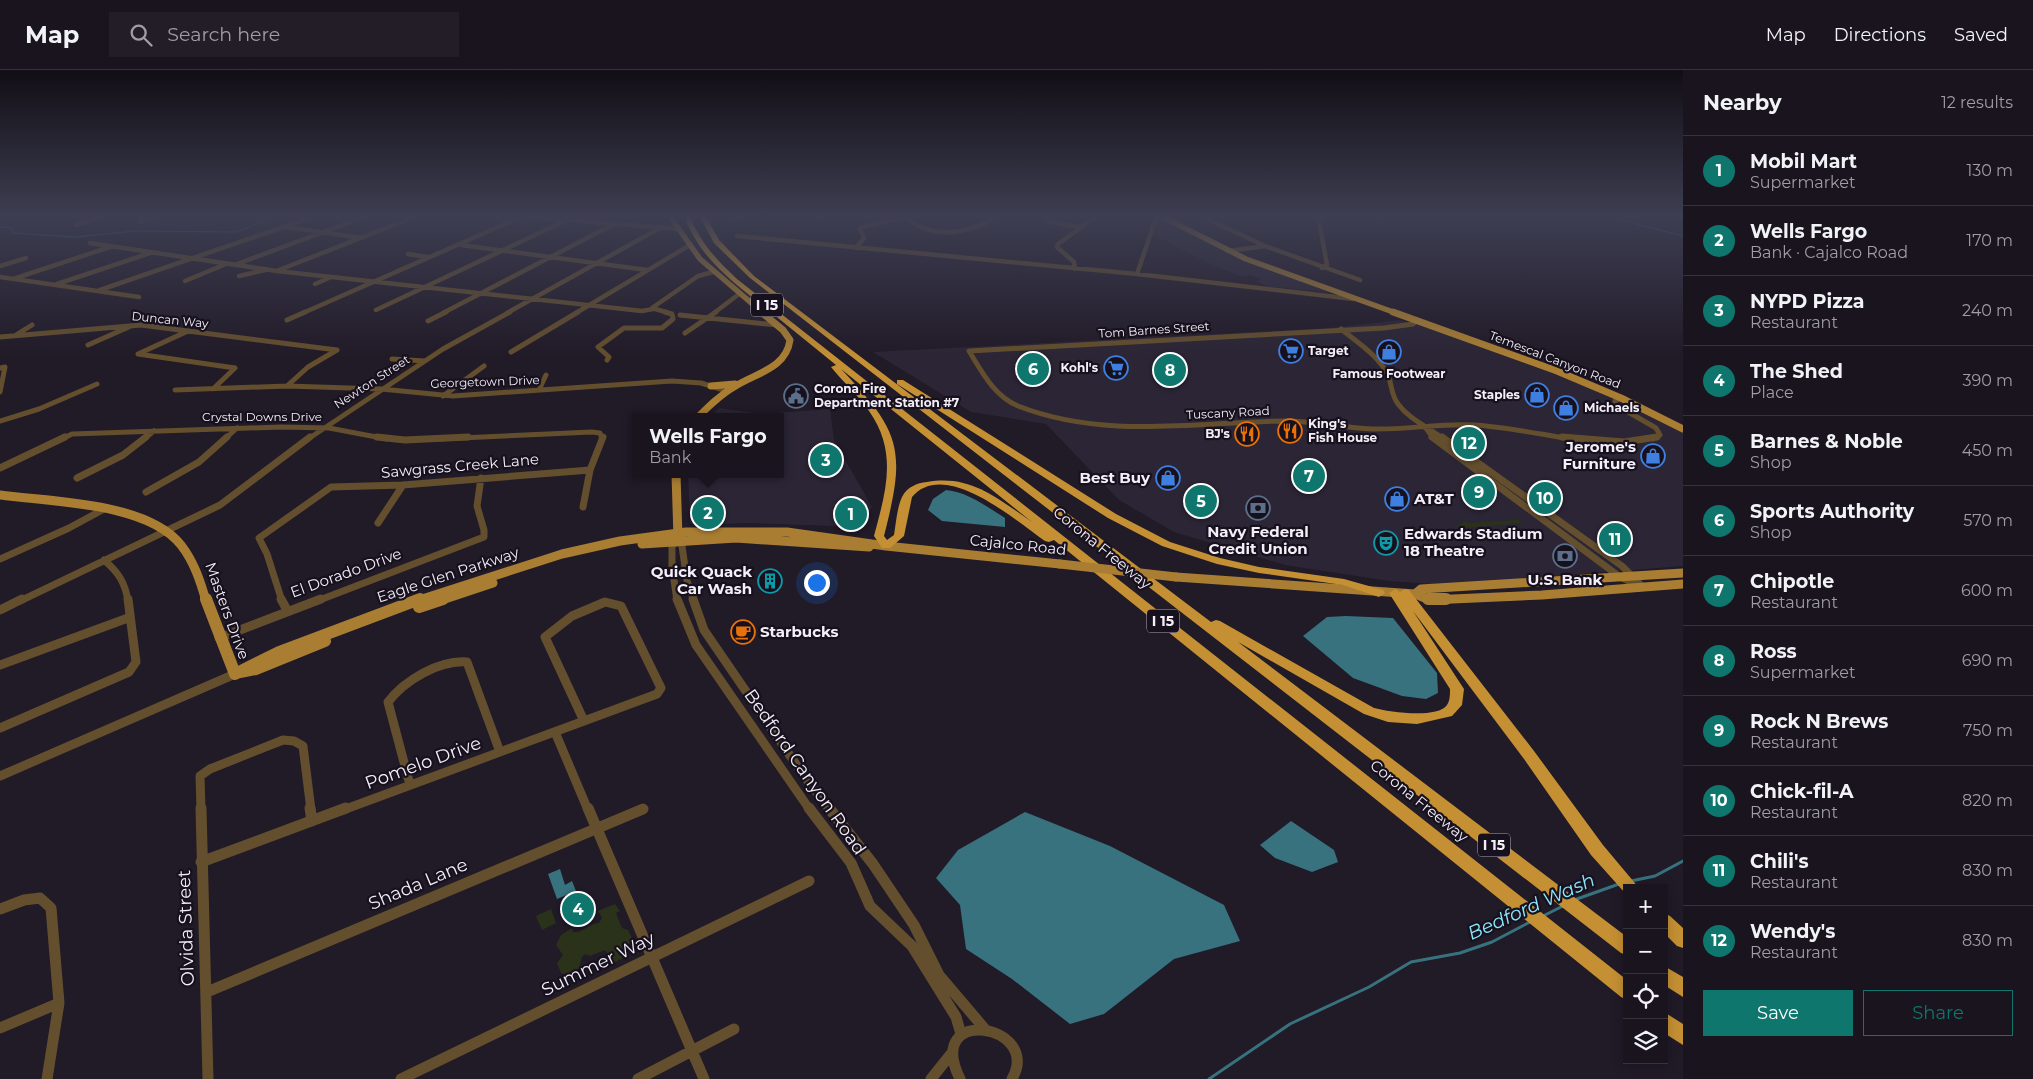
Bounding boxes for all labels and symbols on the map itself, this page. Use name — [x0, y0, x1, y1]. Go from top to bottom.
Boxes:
road number: I 15 — [751, 294, 783, 316]
street label: Duncan Way — [131, 308, 210, 331]
street label: Tom Barnes Street — [1098, 318, 1210, 341]
street label: Temescal Canyon Road — [1487, 328, 1623, 392]
supermarket icon: Target — [1278, 338, 1304, 364]
shop icon: Famous Footwear — [1376, 339, 1402, 365]
place label: Target — [1308, 343, 1350, 358]
pin: 6 — [1017, 350, 1049, 388]
street label: Newton Street — [331, 351, 412, 412]
pin: 8 — [1154, 351, 1186, 389]
supermarket icon: Kohl's — [1103, 355, 1129, 381]
place label: Kohl's — [1060, 360, 1099, 375]
place label: Famous Footwear — [1333, 366, 1445, 381]
street label: Georgetown Drive — [430, 372, 540, 391]
place label: Corona Fire Department Station #7 — [814, 381, 960, 410]
shop icon: Staples — [1524, 382, 1550, 408]
public building icon: Corona Fire Department Station #7 — [783, 383, 809, 409]
place label: Staples — [1474, 387, 1521, 402]
shop icon: Michaels — [1553, 395, 1579, 421]
place label: Michaels — [1584, 400, 1640, 415]
street label: Tuscany Road — [1186, 403, 1270, 422]
street label: Crystal Downs Drive — [202, 409, 322, 424]
place label: King's Fish House — [1308, 416, 1378, 445]
restaurant icon: King's Fish House — [1277, 418, 1303, 444]
restaurant icon: BJ's — [1234, 421, 1260, 447]
pin: 12 — [1453, 424, 1485, 462]
place label: BJ's — [1205, 426, 1231, 441]
place label: Jerome's Furniture — [1562, 437, 1636, 473]
pin: 3 — [810, 441, 842, 479]
shop icon: Jerome's Furniture — [1640, 443, 1666, 469]
street label: Sawgrass Creek Lane — [380, 449, 540, 482]
pin: 7 — [1293, 457, 1325, 495]
shop icon: Best Buy — [1155, 465, 1181, 491]
place label: Best Buy — [1080, 468, 1151, 487]
pin: 9 — [1463, 473, 1495, 511]
pin: 10 — [1529, 479, 1561, 517]
pin: 5 — [1185, 482, 1217, 520]
shop icon: AT&T — [1384, 486, 1410, 512]
place label: AT&T — [1413, 489, 1454, 508]
pin: 2 — [692, 494, 724, 532]
pin: 1 — [835, 495, 867, 533]
bank icon: Navy Federal Credit Union — [1245, 495, 1271, 521]
street label: Corona Freeway — [1049, 502, 1156, 593]
pin: 11 — [1599, 520, 1631, 558]
place label: Navy Federal Credit Union — [1207, 522, 1309, 558]
place label: Edwards Stadium 18 Theatre — [1404, 524, 1542, 560]
street label: Cajalco Road — [969, 530, 1067, 559]
theatre icon: Edwards Stadium 18 Theatre — [1373, 530, 1399, 556]
street label: Eagle Glen Parkway — [374, 542, 522, 606]
bank icon: U.S. Bank — [1552, 543, 1578, 569]
street label: El Dorado Drive — [288, 544, 404, 601]
street label: Masters Drive — [201, 560, 254, 662]
place label: Quick Quack Car Wash — [651, 562, 752, 598]
building icon: Quick Quack Car Wash — [757, 568, 783, 594]
your location — [804, 570, 830, 596]
place label: U.S. Bank — [1528, 570, 1603, 589]
road number: I 15 — [1147, 610, 1179, 632]
cafe icon: Starbucks — [730, 619, 756, 645]
place label: Starbucks — [760, 622, 839, 641]
street label: Bedford Canyon Road — [739, 685, 871, 859]
street label: Pomelo Drive — [362, 732, 484, 794]
street label: Corona Freeway — [1366, 755, 1473, 846]
road number: I 15 — [1478, 834, 1510, 856]
street label: Shada Lane — [365, 853, 471, 915]
water label: Bedford Wash — [1464, 868, 1598, 945]
street label: Olvida Street — [173, 869, 199, 987]
pin: 4 — [562, 890, 594, 928]
street label: Summer Way — [538, 927, 658, 1001]

